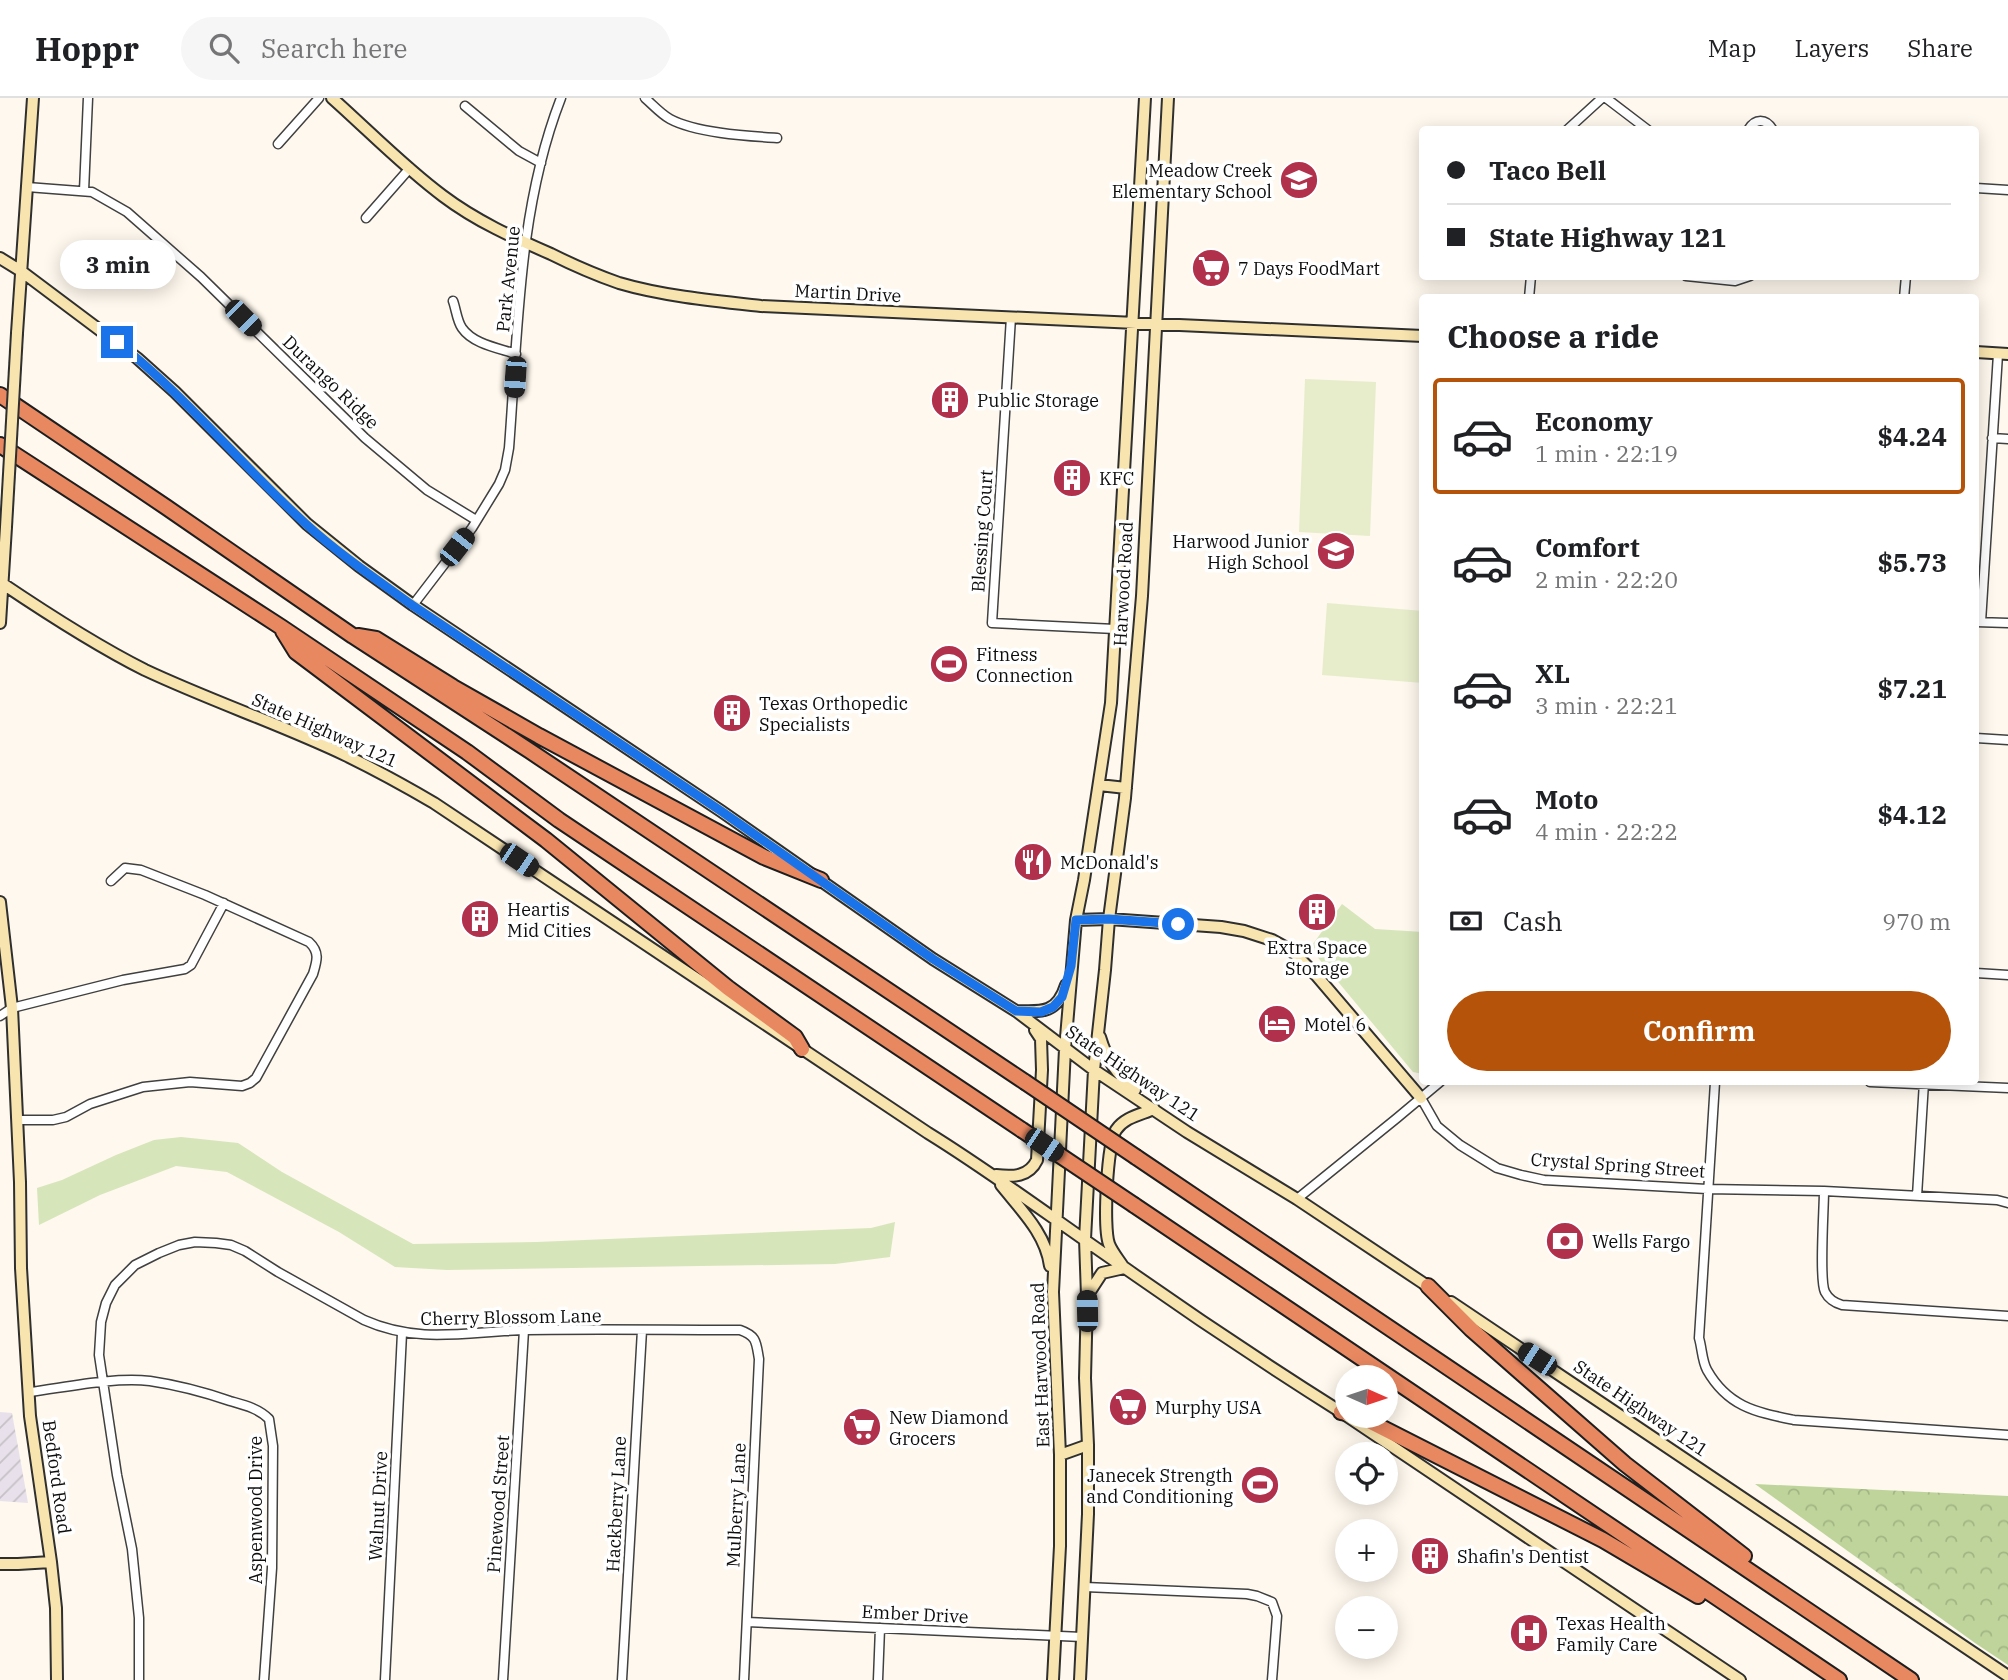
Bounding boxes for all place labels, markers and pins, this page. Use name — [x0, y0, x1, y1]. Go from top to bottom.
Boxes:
place label: Meadow Creek Elementary School — [1112, 159, 1272, 203]
school or university icon: Meadow Creek Elementary School — [1278, 159, 1320, 201]
supermarket icon: 7 Days FoodMart — [1190, 247, 1232, 289]
place label: 7 Days FoodMart — [1238, 257, 1380, 280]
building icon: Public Storage — [929, 379, 971, 421]
place label: Public Storage — [977, 389, 1099, 412]
building icon: KFC — [1051, 457, 1093, 499]
place label: KFC — [1099, 467, 1134, 490]
place label: Harwood Junior High School — [1172, 530, 1309, 574]
school or university icon: Harwood Junior High School — [1315, 530, 1357, 572]
sports icon: Fitness Connection — [928, 643, 970, 685]
place label: Fitness Connection — [976, 643, 1073, 687]
building icon: Texas Orthopedic Specialists — [711, 692, 753, 734]
place label: Texas Orthopedic Specialists — [759, 692, 908, 736]
restaurant icon: McDonald's — [1012, 841, 1054, 883]
place label: McDonald's — [1060, 851, 1159, 874]
building icon: Extra Space Storage — [1296, 891, 1338, 933]
building icon: Heartis Mid Cities — [459, 898, 501, 940]
place label: Heartis Mid Cities — [507, 898, 591, 942]
place label: Extra Space Storage — [1267, 936, 1367, 980]
hotel icon: Motel 6 — [1256, 1003, 1298, 1045]
place label: Motel 6 — [1304, 1013, 1366, 1036]
bank icon: Wells Fargo — [1544, 1220, 1586, 1262]
place label: Wells Fargo — [1592, 1230, 1690, 1253]
supermarket icon: Murphy USA — [1107, 1386, 1149, 1428]
place label: Murphy USA — [1155, 1396, 1262, 1419]
supermarket icon: New Diamond Grocers — [841, 1406, 883, 1448]
place label: New Diamond Grocers — [889, 1406, 1009, 1450]
place label: Janecek Strength and Conditioning — [1086, 1464, 1233, 1508]
sports icon: Janecek Strength and Conditioning — [1239, 1464, 1281, 1506]
building icon: Shafin's Dentist — [1409, 1535, 1451, 1577]
place label: Shafin's Dentist — [1457, 1545, 1589, 1568]
hospital icon: Texas Health Family Care — [1508, 1612, 1550, 1654]
place label: Texas Health Family Care — [1556, 1612, 1666, 1656]

